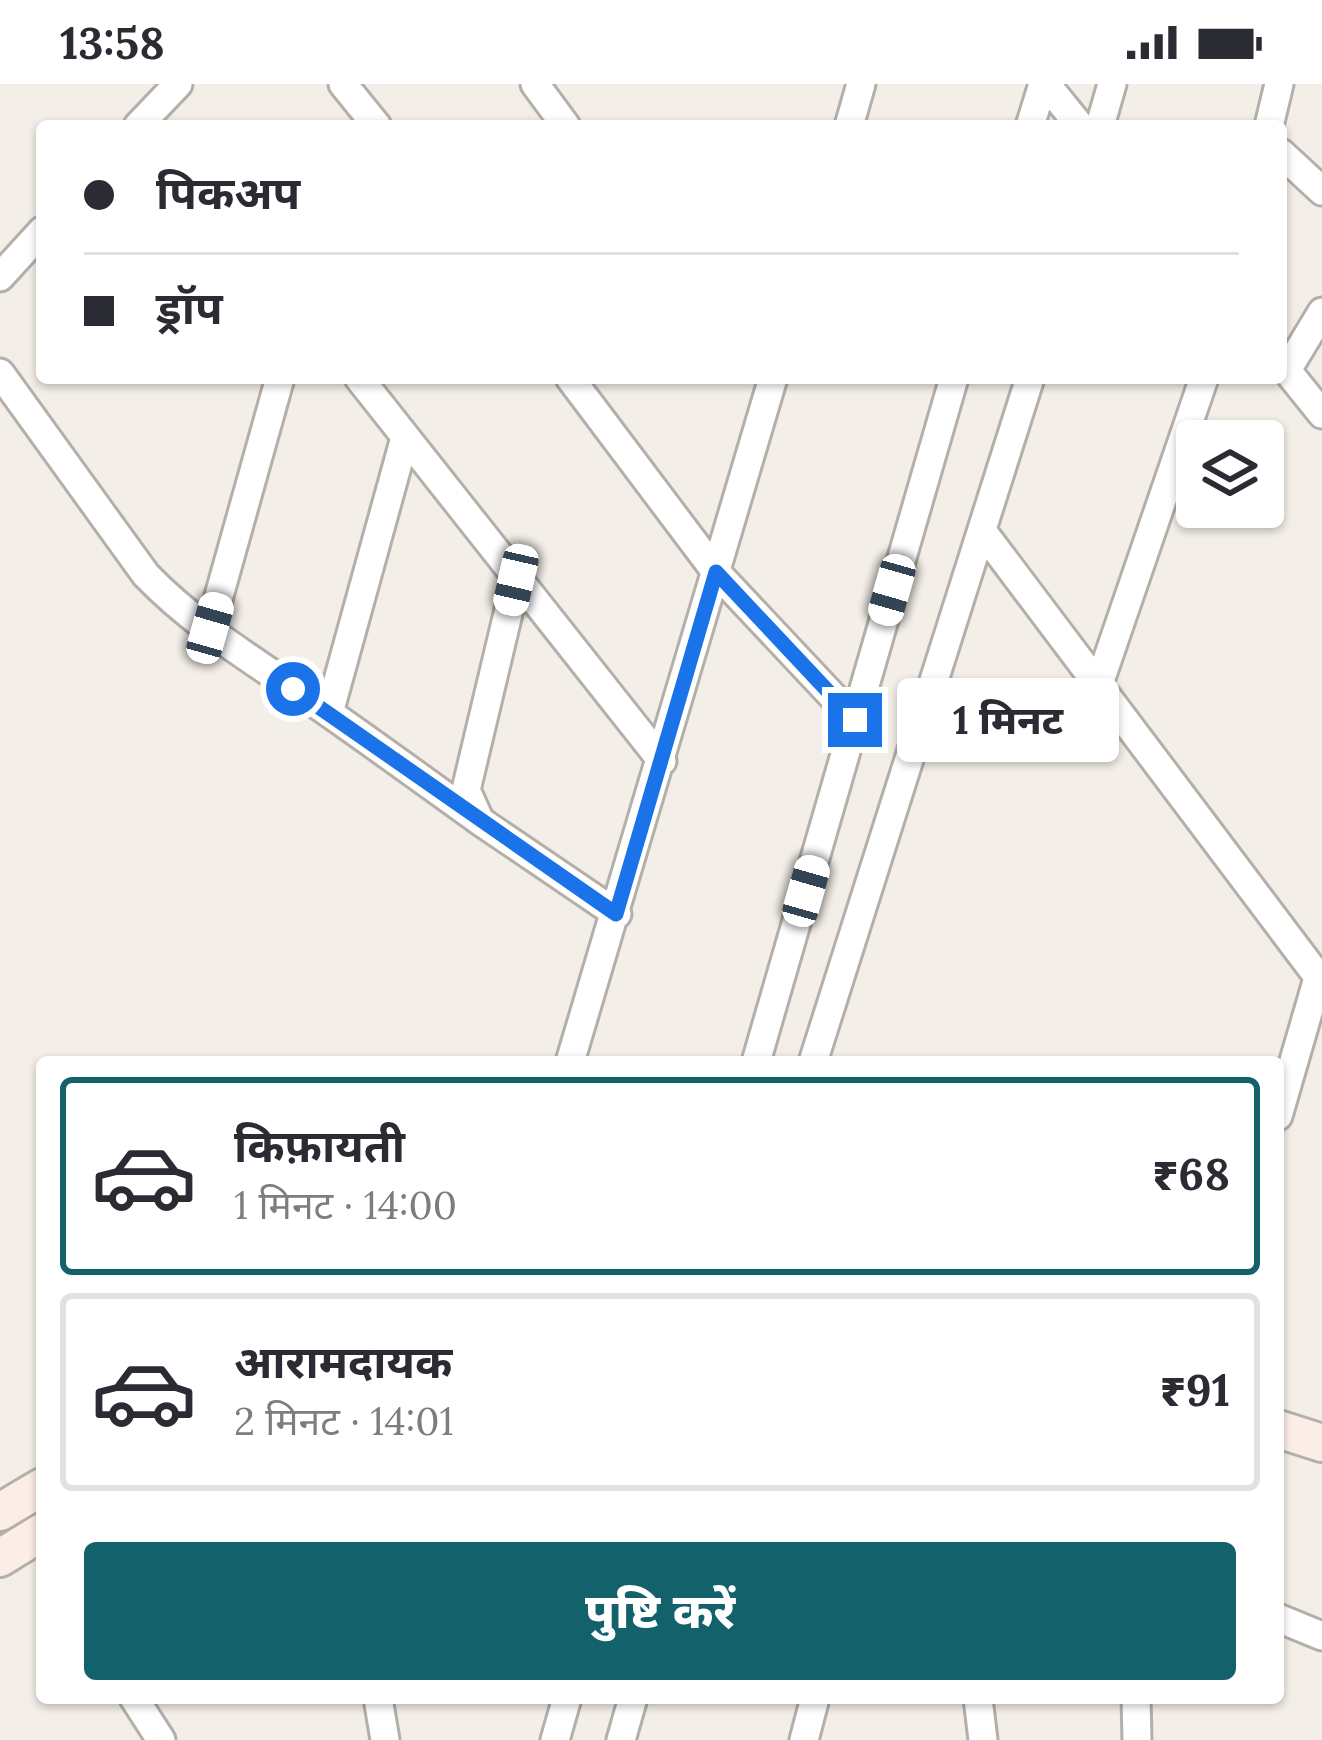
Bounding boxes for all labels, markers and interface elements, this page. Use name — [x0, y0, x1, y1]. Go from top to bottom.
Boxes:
text: 13:58 — [60, 14, 165, 71]
text: पिकअप — [156, 164, 300, 221]
text: ड्रॉप — [156, 279, 223, 336]
map controls — [1176, 420, 1284, 528]
button: layers — [1176, 420, 1284, 528]
car — [490, 541, 542, 619]
car — [865, 550, 919, 630]
car — [183, 588, 237, 668]
route start — [266, 662, 320, 716]
callout: 1 मिनट — [897, 678, 1119, 762]
route end — [828, 693, 882, 747]
text: 1 मिनट — [953, 695, 1063, 745]
car — [779, 851, 833, 931]
text: किफ़ायती — [234, 1117, 405, 1174]
icon: car — [90, 1122, 198, 1230]
text: ₹68 — [1152, 1145, 1230, 1202]
text: 1 मिनट · 14:00 — [234, 1180, 457, 1230]
text: आरामदायक — [234, 1333, 452, 1390]
icon: car — [90, 1338, 198, 1446]
text: ₹91 — [1160, 1361, 1230, 1418]
text: 2 मिनट · 14:01 — [234, 1396, 454, 1446]
button: पुष्टि करें — [84, 1542, 1236, 1680]

